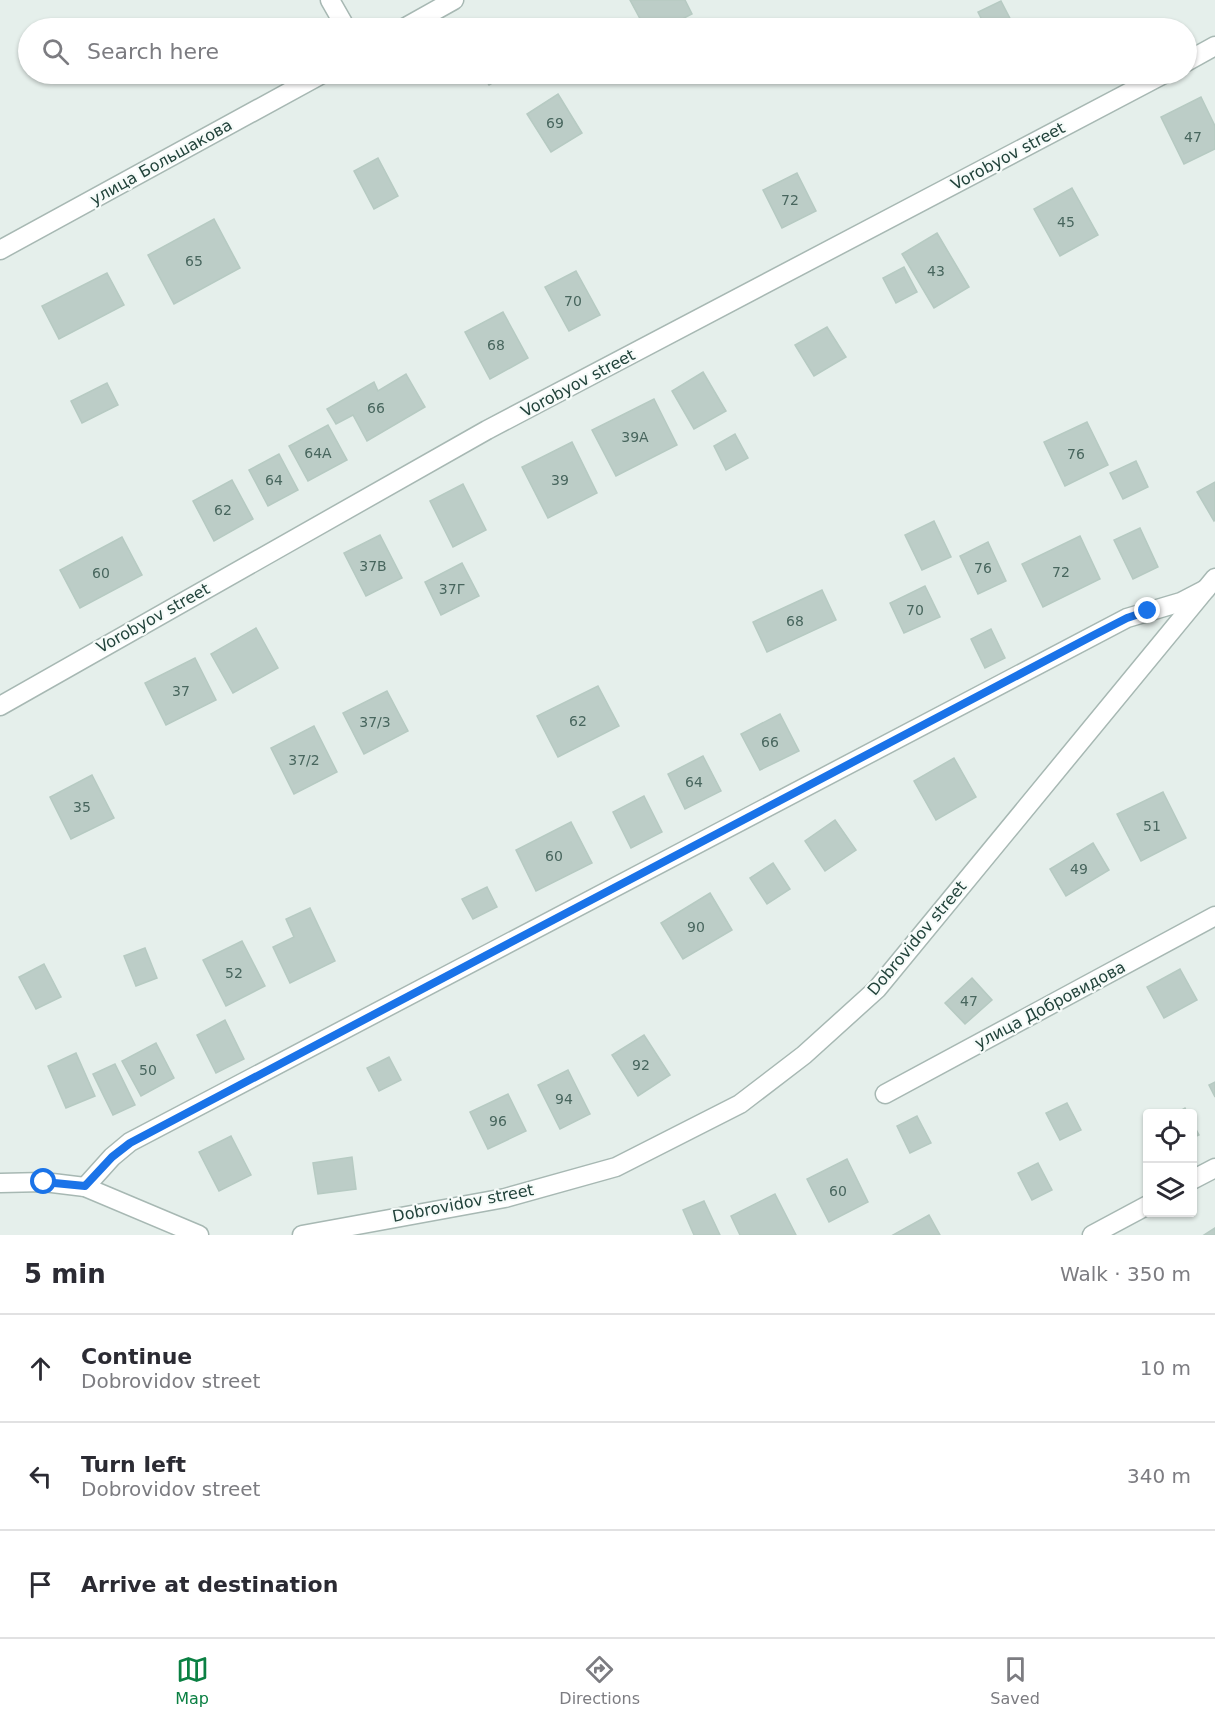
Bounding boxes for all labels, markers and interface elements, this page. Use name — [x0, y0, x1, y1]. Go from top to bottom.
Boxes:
search box — [18, 18, 1197, 84]
icon: search — [39, 35, 72, 68]
text: Search here — [87, 39, 219, 64]
street label: улица Большакова — [87, 115, 235, 209]
house number: 69 — [546, 115, 564, 131]
street label: Vorobyov street — [948, 118, 1068, 194]
house number: 47 — [1184, 129, 1202, 145]
house number: 72 — [781, 192, 799, 208]
house number: 45 — [1057, 214, 1075, 230]
house number: 65 — [185, 253, 203, 269]
house number: 43 — [927, 263, 945, 279]
house number: 70 — [564, 293, 582, 309]
house number: 68 — [487, 337, 505, 353]
street label: Vorobyov street — [518, 345, 638, 421]
house number: 66 — [367, 400, 385, 416]
house number: 39А — [621, 429, 649, 445]
house number: 64А — [304, 445, 332, 461]
house number: 76 — [1067, 446, 1085, 462]
house number: 64 — [265, 472, 283, 488]
house number: 39 — [551, 472, 569, 488]
house number: 62 — [214, 502, 232, 518]
house number: 37В — [359, 558, 387, 574]
house number: 76 — [974, 560, 992, 576]
house number: 72 — [1052, 564, 1070, 580]
house number: 60 — [92, 565, 110, 581]
street label: Vorobyov street — [93, 579, 213, 657]
house number: 37Г — [439, 581, 465, 597]
route end — [1134, 597, 1160, 623]
house number: 70 — [906, 602, 924, 618]
house number: 68 — [786, 613, 804, 629]
house number: 37 — [172, 683, 190, 699]
house number: 62 — [569, 713, 587, 729]
house number: 37/3 — [359, 714, 391, 730]
house number: 66 — [761, 734, 779, 750]
house number: 37/2 — [288, 752, 320, 768]
house number: 64 — [685, 774, 703, 790]
house number: 35 — [73, 799, 91, 815]
house number: 51 — [1143, 818, 1161, 834]
house number: 60 — [545, 848, 563, 864]
house number: 49 — [1070, 861, 1088, 877]
street label: Dobrovidov street — [864, 877, 970, 999]
house number: 90 — [687, 919, 705, 935]
street label: улица Добровидова — [971, 957, 1129, 1053]
house number: 52 — [225, 965, 243, 981]
house number: 47 — [960, 993, 978, 1009]
house number: 92 — [632, 1057, 650, 1073]
house number: 50 — [139, 1062, 157, 1078]
house number: 94 — [555, 1091, 573, 1107]
map controls — [1143, 1109, 1197, 1217]
button: locate — [1143, 1109, 1197, 1163]
house number: 96 — [489, 1113, 507, 1129]
button: layers — [1143, 1163, 1197, 1217]
route start — [30, 1168, 56, 1194]
street label: Dobrovidov street — [391, 1180, 535, 1226]
house number: 60 — [829, 1183, 847, 1199]
text: 5 min — [24, 1259, 106, 1289]
text: Walk · 350 m — [1060, 1262, 1191, 1286]
text: Continue — [81, 1344, 192, 1369]
icon: ahead — [24, 1352, 57, 1385]
text: 10 m — [1140, 1356, 1191, 1380]
text: Dobrovidov street — [81, 1369, 260, 1393]
text: Turn left — [81, 1452, 186, 1477]
icon: left — [24, 1460, 57, 1493]
text: 340 m — [1127, 1464, 1191, 1488]
text: Dobrovidov street — [81, 1477, 260, 1501]
icon: arrive — [24, 1568, 57, 1601]
text: Arrive at destination — [81, 1572, 338, 1597]
tab: Map — [175, 1653, 209, 1708]
tab: Directions — [559, 1653, 640, 1708]
tab: Saved — [990, 1653, 1040, 1708]

